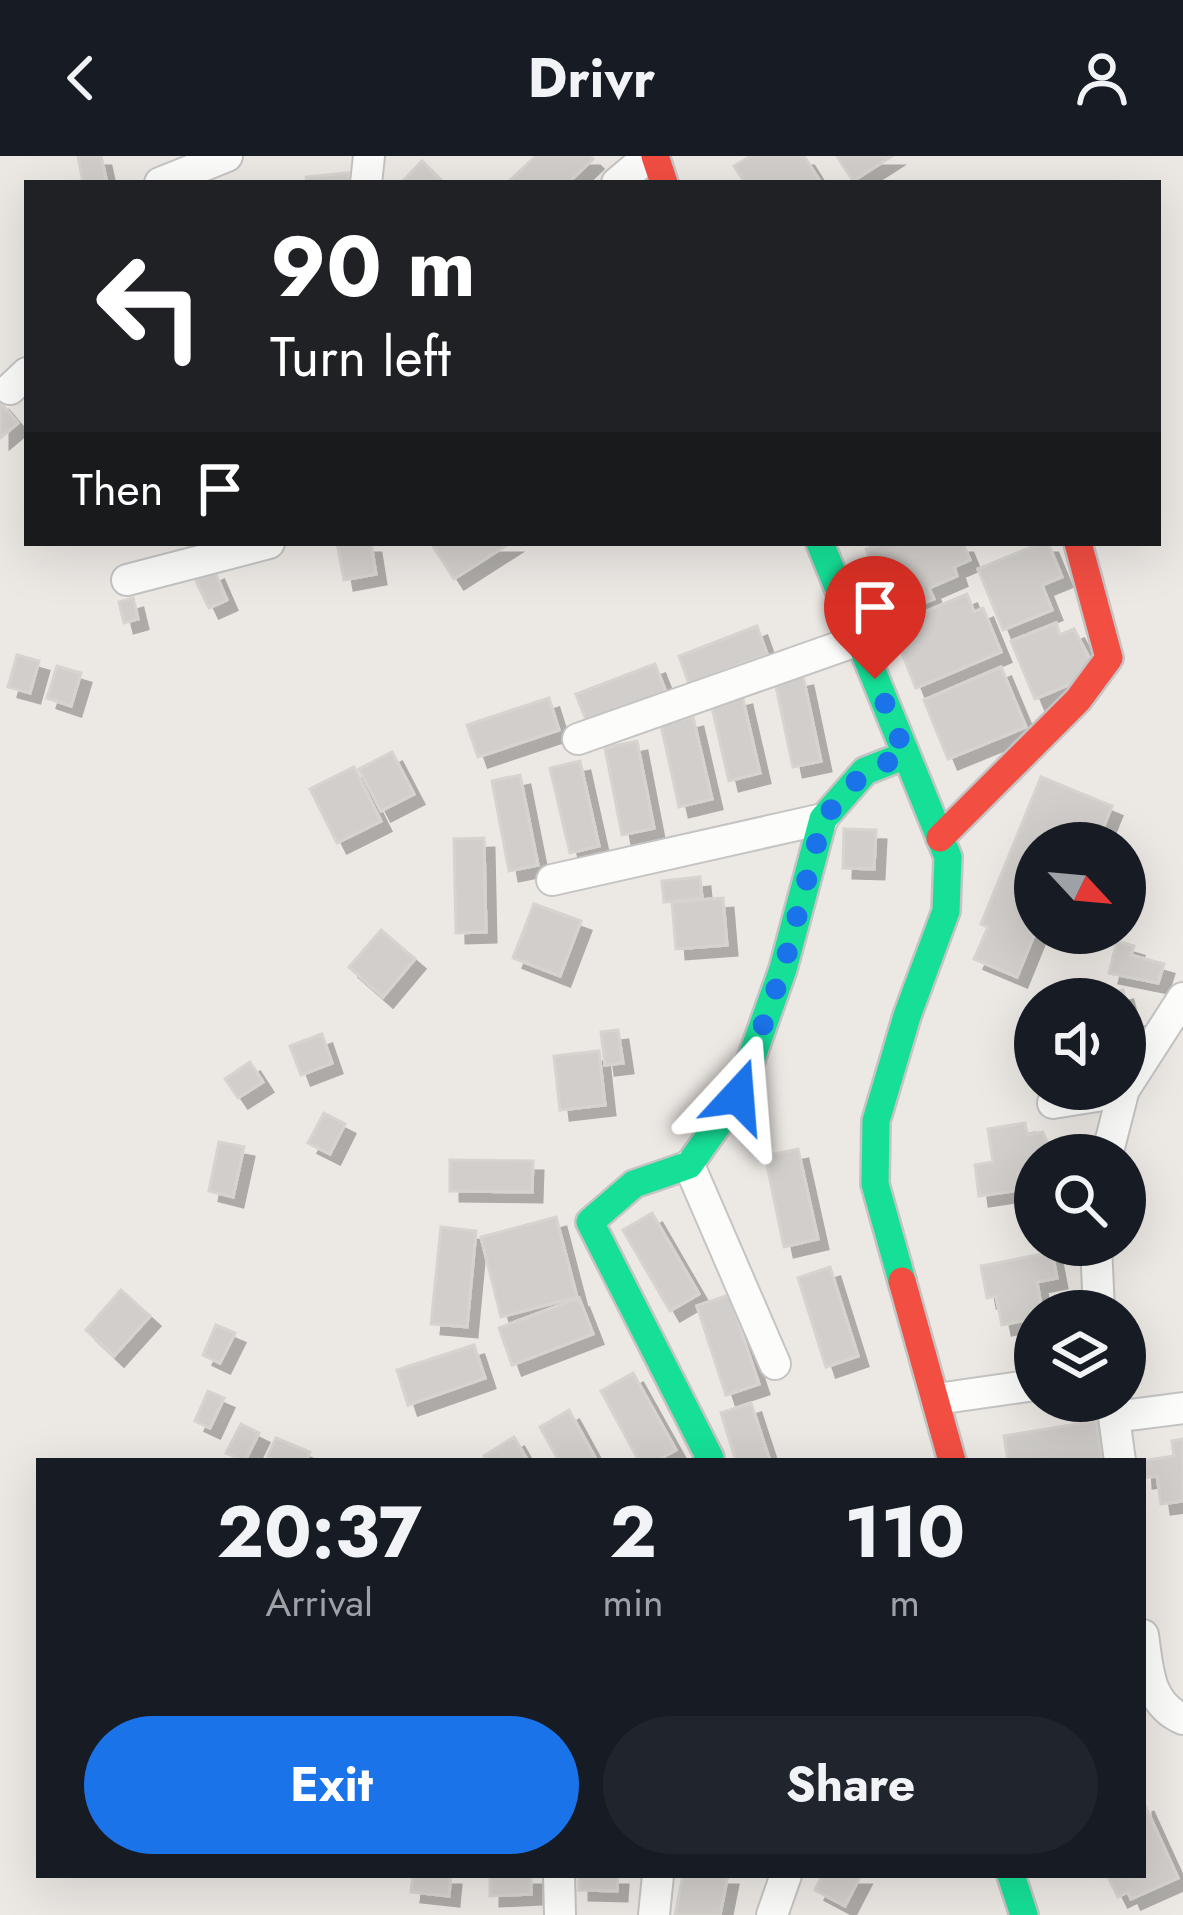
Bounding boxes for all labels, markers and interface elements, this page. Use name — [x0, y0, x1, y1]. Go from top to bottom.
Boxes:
text: Drivr — [528, 39, 655, 117]
icon: back — [48, 45, 114, 111]
icon: person — [1069, 45, 1135, 111]
text: 90 m — [270, 206, 476, 328]
icon: left — [72, 228, 228, 384]
text: Turn left — [270, 318, 451, 396]
icon: arrive — [187, 456, 253, 522]
text: Then — [72, 457, 163, 522]
pin — [824, 556, 926, 679]
icon: arrive — [842, 574, 908, 640]
north arrow — [1014, 822, 1146, 954]
map controls — [1014, 822, 1146, 1422]
button: sound — [1014, 978, 1146, 1110]
position arrow — [675, 1033, 801, 1159]
button: search — [1014, 1134, 1146, 1266]
button: layers — [1014, 1290, 1146, 1422]
text: 20:37 — [217, 1480, 422, 1584]
text: 2 — [609, 1480, 657, 1584]
text: 110 — [844, 1480, 965, 1584]
text: Arrival — [266, 1574, 373, 1631]
text: min — [603, 1574, 664, 1631]
text: m — [890, 1574, 920, 1631]
button: Exit — [84, 1716, 579, 1854]
button: Share — [603, 1716, 1098, 1854]

